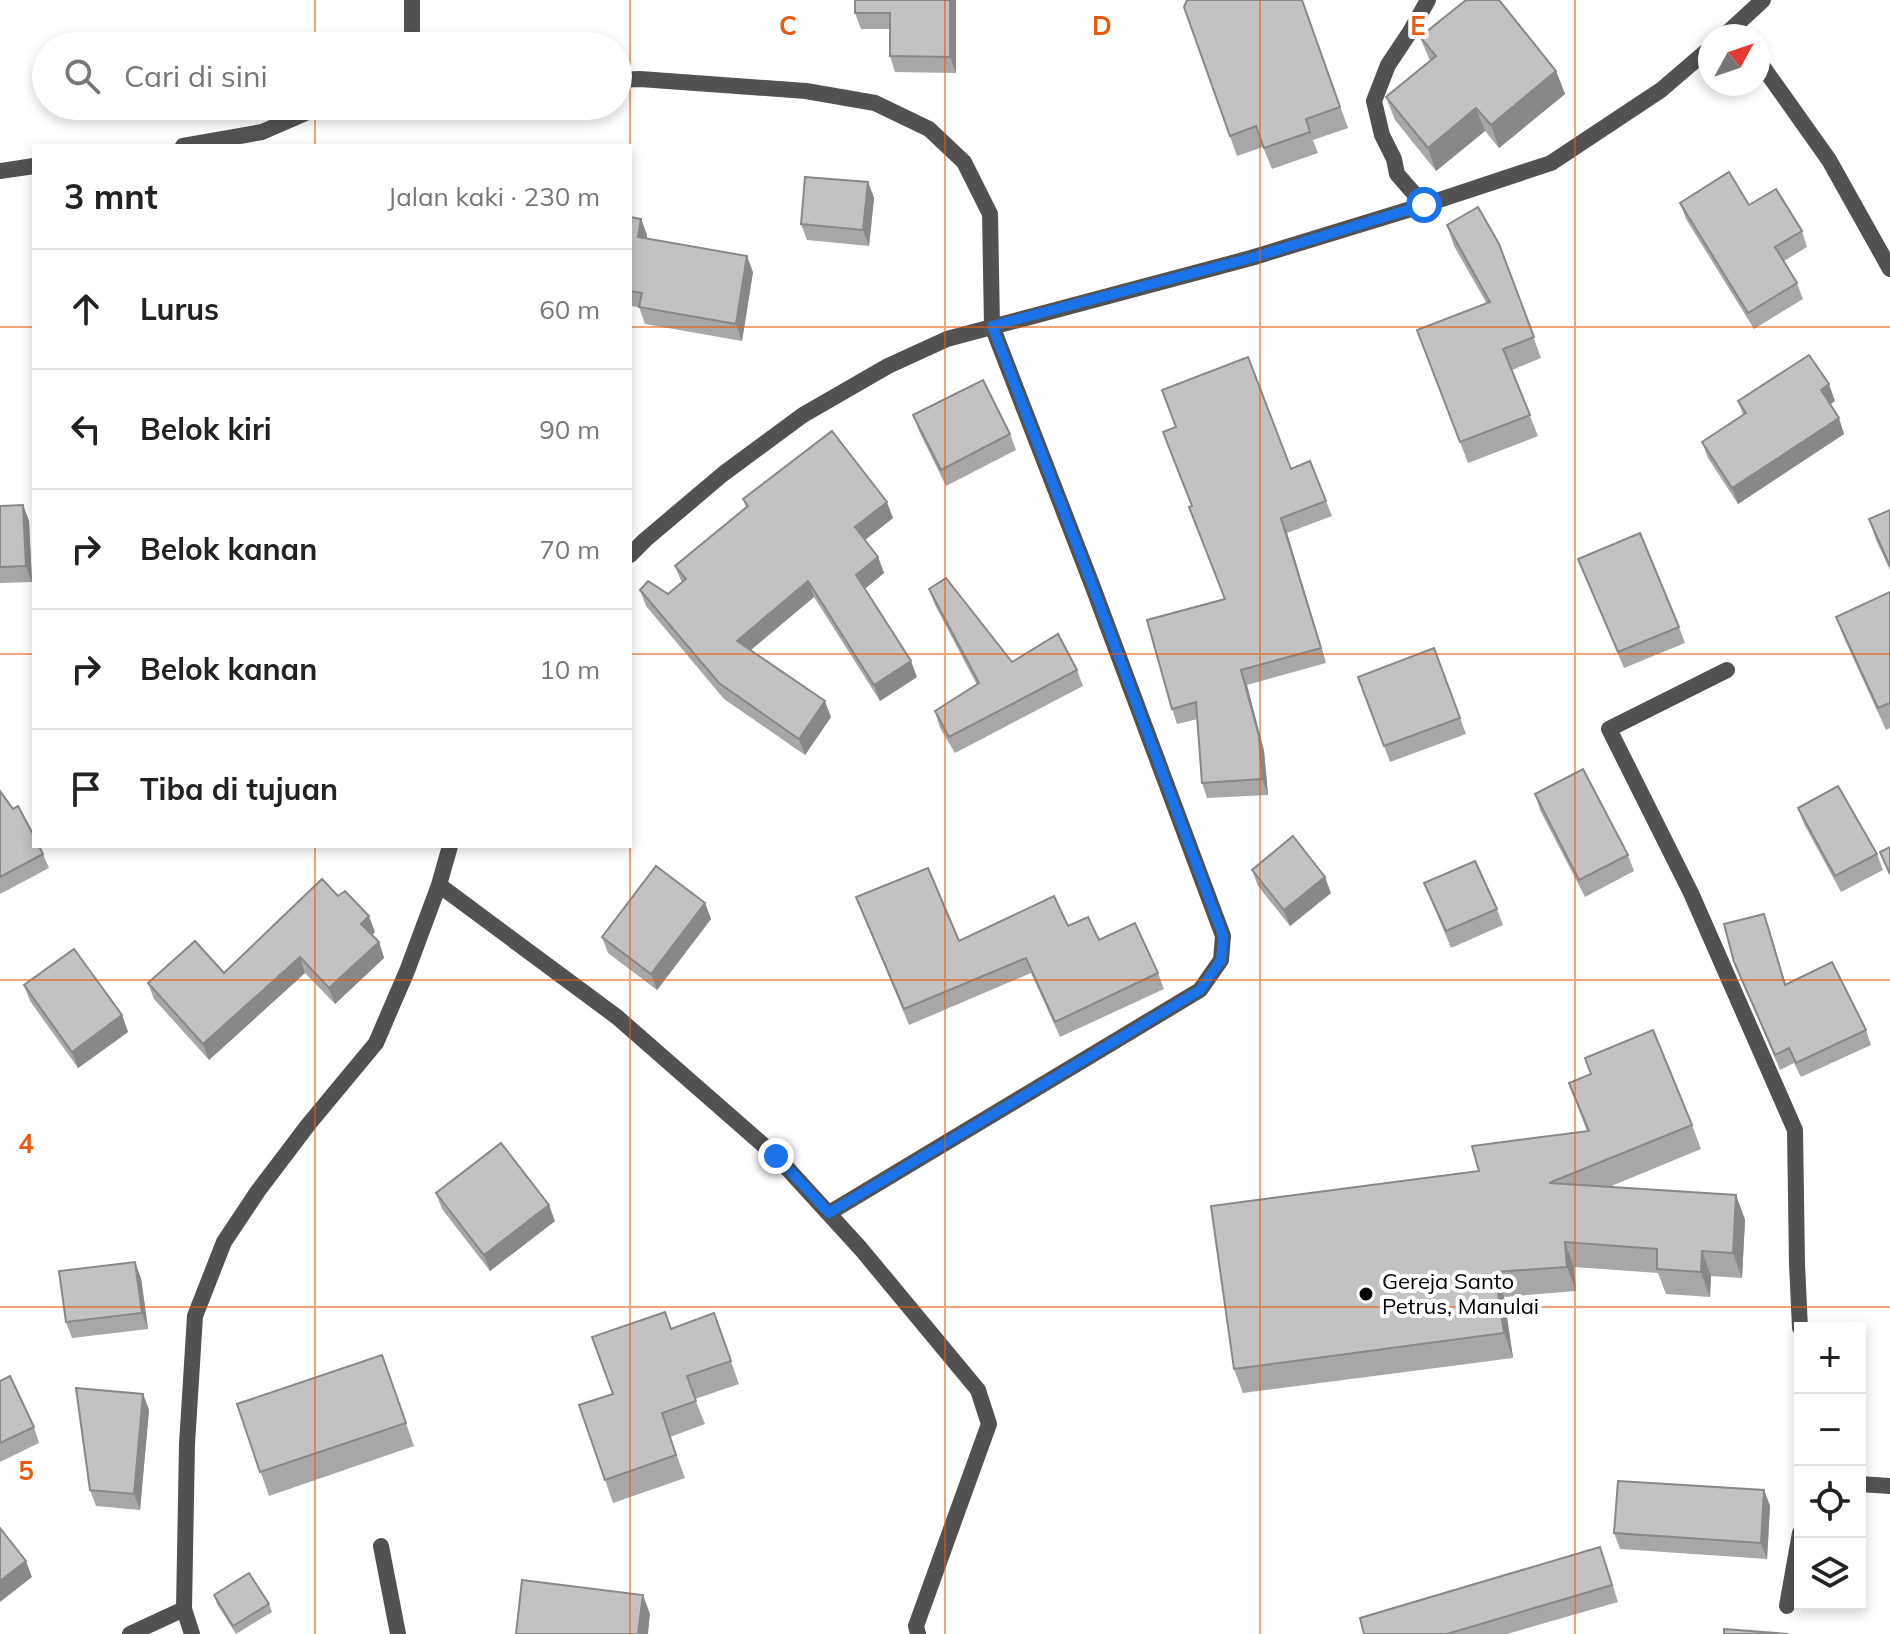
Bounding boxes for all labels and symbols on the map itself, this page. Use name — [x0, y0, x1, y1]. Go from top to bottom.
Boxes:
text: C — [779, 9, 797, 42]
text: D — [1092, 9, 1112, 42]
text: E — [1410, 9, 1426, 42]
north arrow — [1698, 24, 1770, 96]
route start — [1406, 187, 1442, 223]
text: 4 — [18, 1127, 34, 1160]
route end — [758, 1138, 794, 1174]
place label: Gereja Santo Petrus, Manulai — [1382, 1267, 1539, 1320]
marker: Gereja Santo Petrus, Manulai — [1357, 1285, 1375, 1303]
text: 5 — [18, 1454, 34, 1487]

